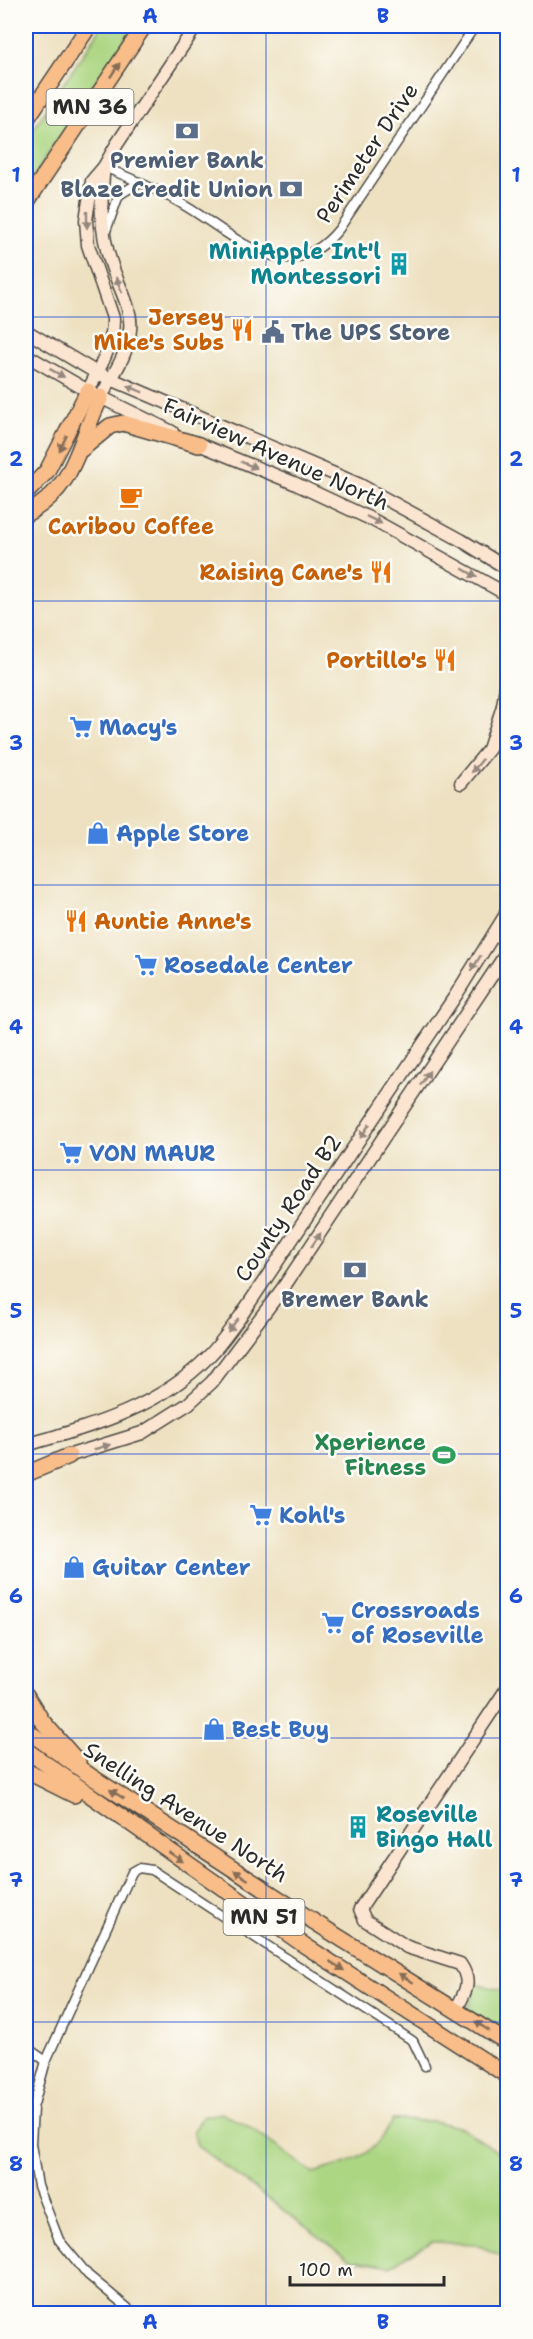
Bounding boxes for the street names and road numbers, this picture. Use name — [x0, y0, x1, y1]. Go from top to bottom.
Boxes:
street label: Perimeter Drive — [309, 77, 425, 229]
road number: MN 36 — [46, 89, 134, 125]
street label: Fairview Avenue North — [158, 391, 394, 517]
street label: County Road B2 — [228, 1129, 348, 1287]
street label: Snelling Avenue North — [78, 1735, 294, 1889]
road number: MN 51 — [224, 1899, 304, 1935]

